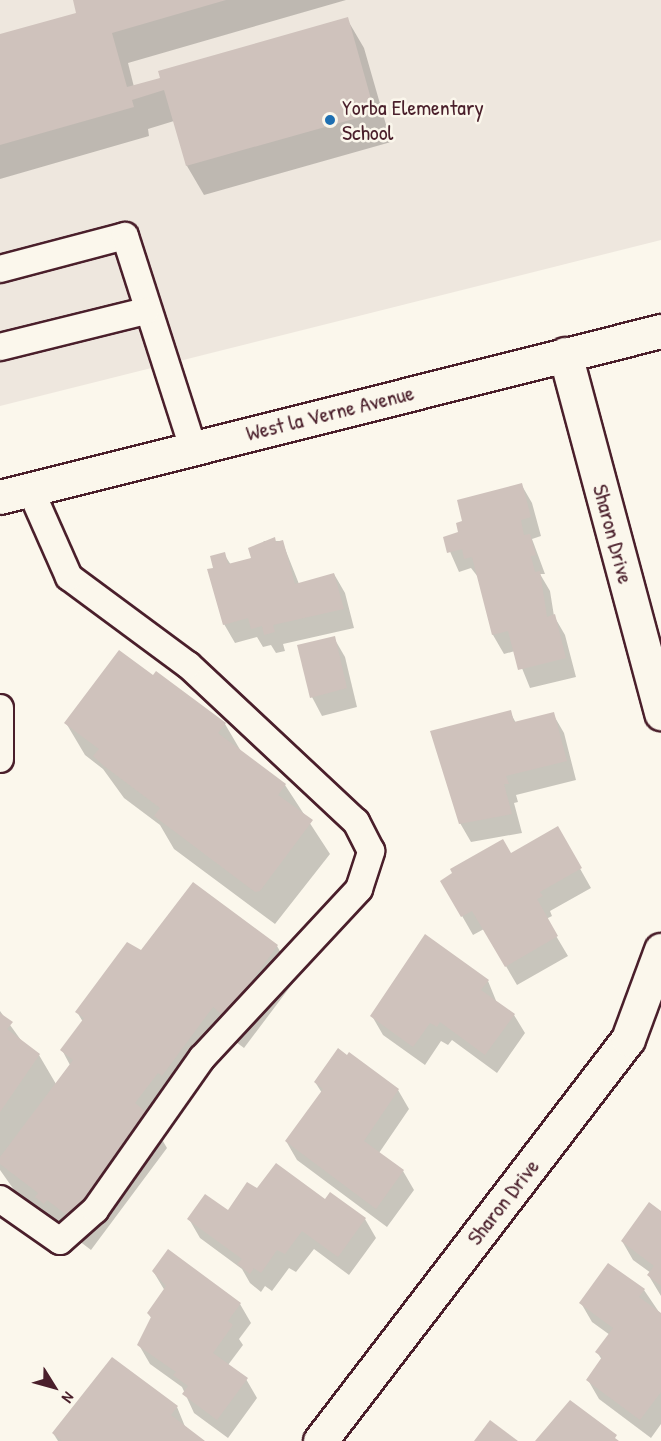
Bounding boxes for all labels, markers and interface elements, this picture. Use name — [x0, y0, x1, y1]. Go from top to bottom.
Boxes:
place label: Yorba Elementary School — [342, 94, 484, 146]
marker: Yorba Elementary School — [323, 113, 337, 127]
street label: West la Verne Avenue — [243, 379, 417, 447]
street label: Sharon Drive — [587, 481, 639, 587]
street label: Sharon Drive — [461, 1154, 545, 1250]
north arrow — [24, 1357, 84, 1417]
text: N — [57, 1388, 80, 1408]

